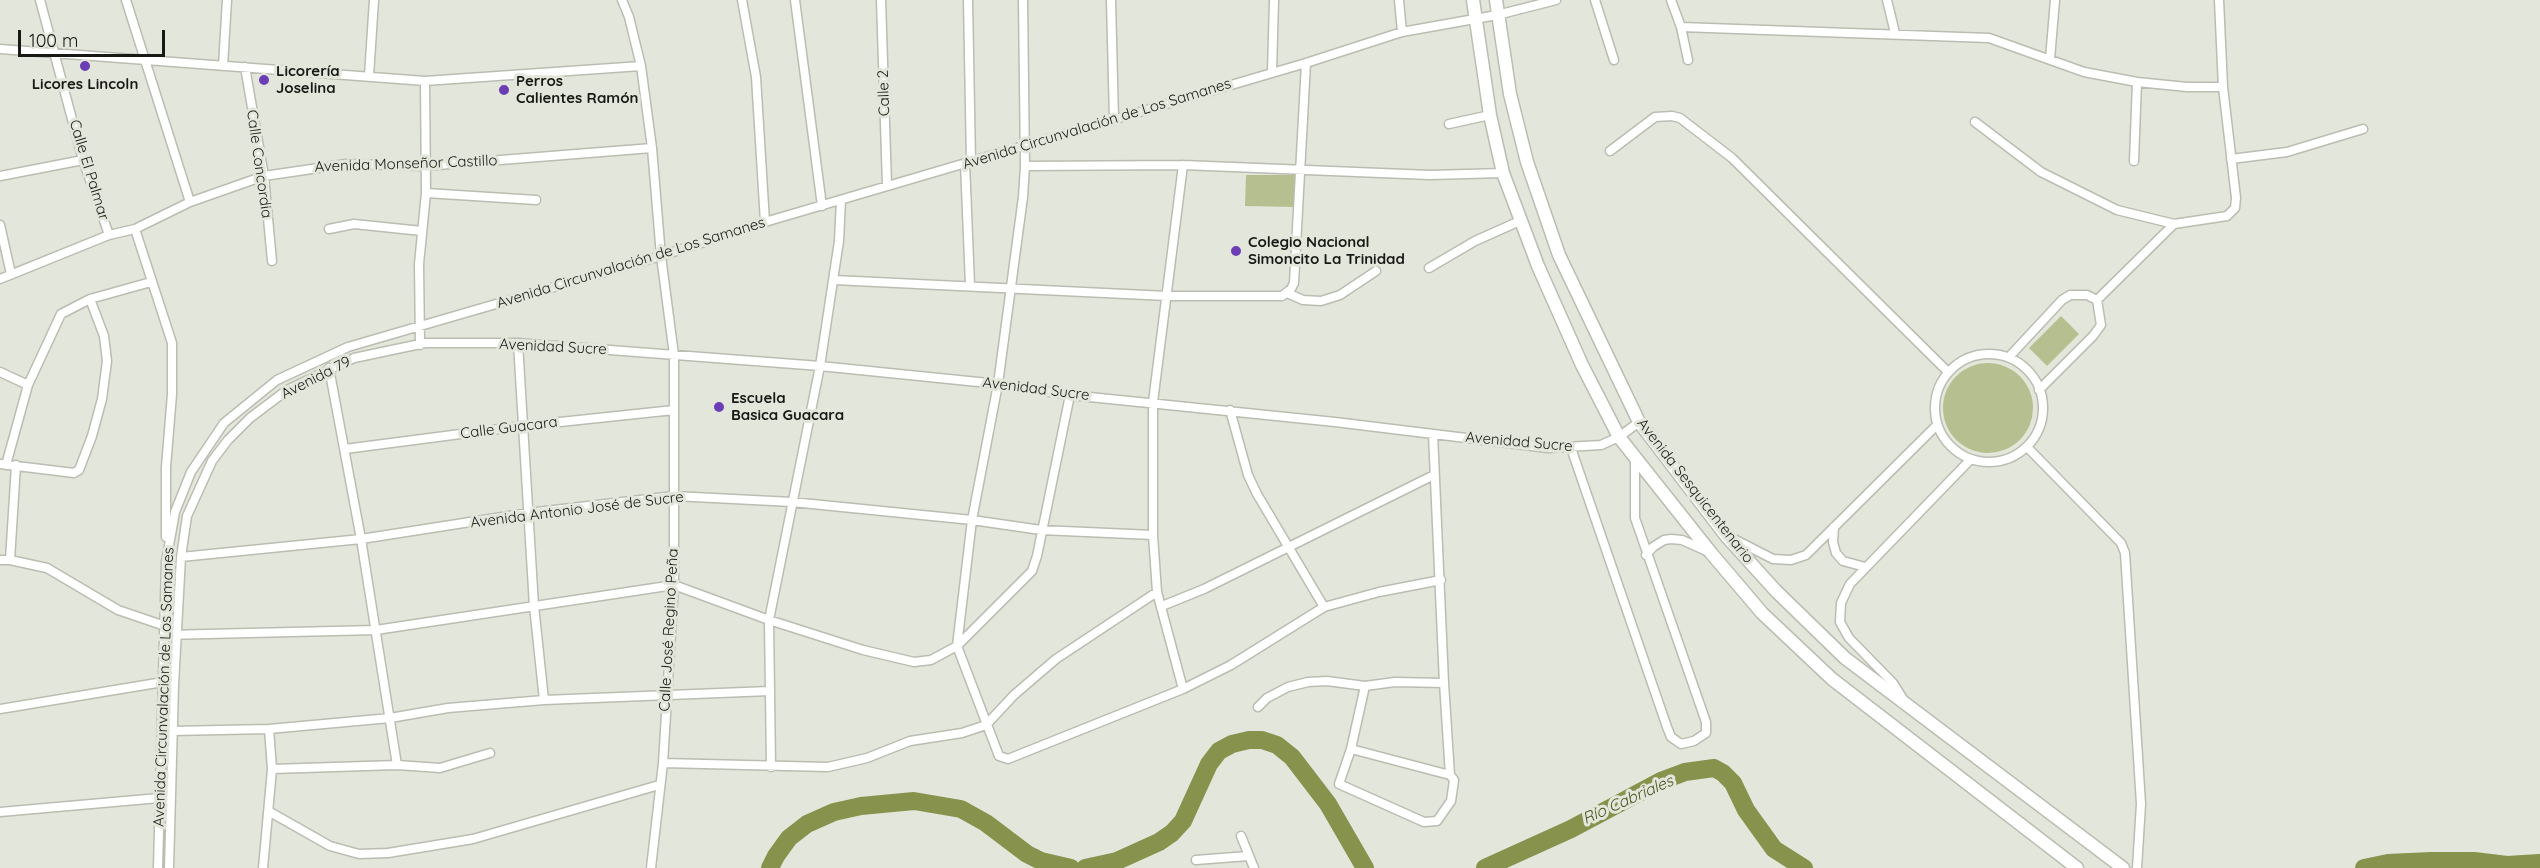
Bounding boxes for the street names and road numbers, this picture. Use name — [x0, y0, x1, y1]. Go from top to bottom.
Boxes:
street label: Calle 2 — [874, 69, 894, 117]
street label: Avenida Circunvalación de Los Samanes — [961, 74, 1233, 174]
street label: Calle Concordia — [242, 109, 276, 219]
street label: Calle El Palmar — [65, 118, 113, 222]
street label: Avenida Monseñor Castillo — [314, 152, 498, 176]
street label: Avenida Circunvalación de Los Samanes — [495, 213, 767, 313]
street label: Avenidad Sucre — [499, 335, 607, 359]
street label: Avenida 79 — [278, 353, 354, 403]
street label: Avenidad Sucre — [982, 374, 1090, 404]
street label: Calle Guacara — [459, 413, 559, 443]
street label: Avenida Sesquicentenario — [1633, 415, 1757, 567]
street label: Avenidad Sucre — [1465, 428, 1573, 456]
street label: Avenida Antonio José de Sucre — [469, 488, 685, 532]
street label: Avenida Circunvalación de Los Samanes — [150, 547, 178, 827]
street label: Calle José Regino Peña — [656, 548, 682, 712]

